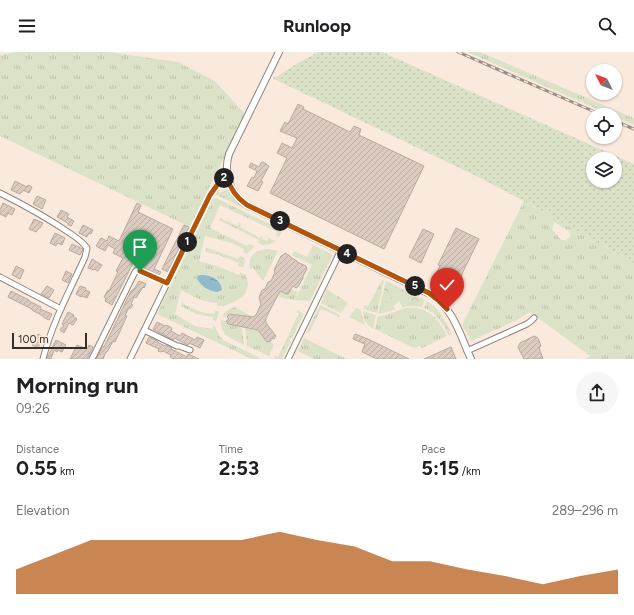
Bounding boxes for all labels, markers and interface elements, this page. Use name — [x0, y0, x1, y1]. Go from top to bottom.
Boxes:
icon: menu — [16, 15, 38, 37]
text: Runloop — [283, 15, 351, 37]
icon: search — [596, 15, 618, 37]
north arrow — [586, 64, 622, 100]
map controls — [586, 64, 622, 188]
button: locate — [586, 108, 622, 144]
button: layers — [586, 152, 622, 188]
pin: 2 — [214, 168, 234, 188]
text: 2 — [221, 171, 227, 184]
pin: 3 — [270, 211, 290, 231]
text: 3 — [277, 214, 283, 227]
pin — [123, 230, 157, 271]
pin: 1 — [177, 232, 197, 252]
text: 1 — [185, 235, 189, 248]
icon: arrive — [129, 236, 151, 258]
pin: 4 — [337, 244, 357, 264]
text: 4 — [344, 247, 350, 260]
pin — [430, 268, 464, 309]
icon: check — [436, 274, 458, 296]
pin: 5 — [405, 276, 425, 296]
text: 5 — [412, 279, 418, 292]
scale bar — [12, 331, 87, 350]
text: 100 m — [18, 333, 49, 346]
text: Morning run — [16, 372, 139, 399]
button: share — [576, 372, 618, 414]
text: 09:26 — [16, 401, 50, 416]
text: Distance — [16, 443, 59, 456]
text: Time — [219, 443, 243, 456]
text: Pace — [421, 443, 445, 456]
text: 0.55 — [16, 456, 57, 480]
text: 2:53 — [219, 456, 259, 480]
text: 5:15 — [421, 456, 459, 480]
text: km — [57, 465, 75, 478]
text: /km — [459, 465, 481, 478]
text: Elevation — [16, 503, 69, 518]
text: 289–296 m — [552, 503, 618, 518]

